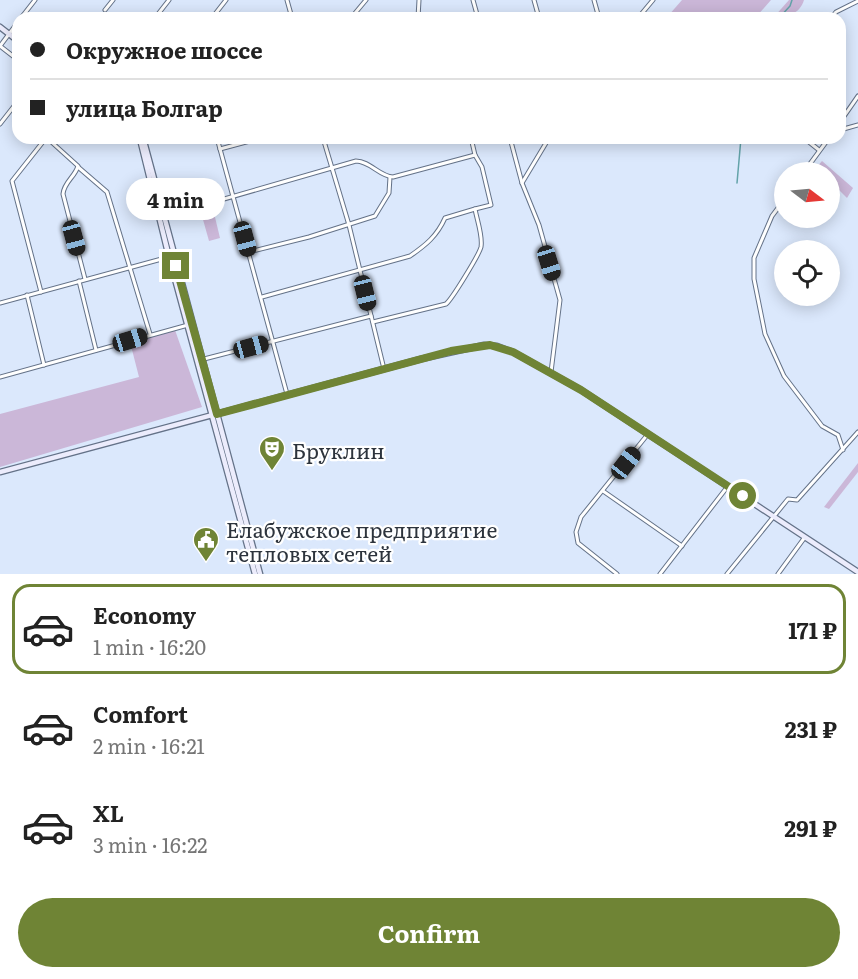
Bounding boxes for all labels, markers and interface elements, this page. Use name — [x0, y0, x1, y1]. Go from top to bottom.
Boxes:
text: Окружное шоссе — [66, 33, 263, 66]
text: улица Болгар — [66, 91, 223, 124]
north arrow — [774, 162, 840, 228]
map controls — [774, 162, 840, 306]
callout: 4 min — [126, 179, 225, 221]
text: 4 min — [147, 184, 204, 214]
car — [61, 218, 87, 258]
car — [232, 219, 258, 259]
button: locate — [774, 240, 840, 306]
car — [535, 243, 563, 283]
route end — [162, 252, 189, 279]
car — [352, 273, 378, 313]
car — [110, 326, 150, 354]
car — [231, 334, 271, 360]
theatre icon: Бруклин — [257, 434, 287, 472]
place label: Бруклин — [292, 434, 385, 465]
car — [608, 443, 644, 483]
route start — [729, 482, 756, 509]
place label: Елабужское предприятие тепловых сетей — [226, 513, 497, 568]
public building icon: Елабужское предприятие тепловых сетей — [191, 525, 221, 563]
text: Economy — [93, 598, 196, 631]
icon: car — [21, 602, 75, 656]
text: 171 ₽ — [788, 613, 837, 646]
text: 1 min · 16:20 — [93, 631, 206, 661]
text: Comfort — [93, 697, 188, 730]
icon: car — [21, 701, 75, 755]
text: 231 ₽ — [785, 712, 837, 745]
text: 2 min · 16:21 — [93, 730, 205, 760]
text: XL — [93, 796, 124, 829]
icon: car — [21, 800, 75, 854]
text: 291 ₽ — [784, 811, 837, 844]
text: 3 min · 16:22 — [93, 829, 207, 859]
button: Confirm — [18, 898, 840, 967]

